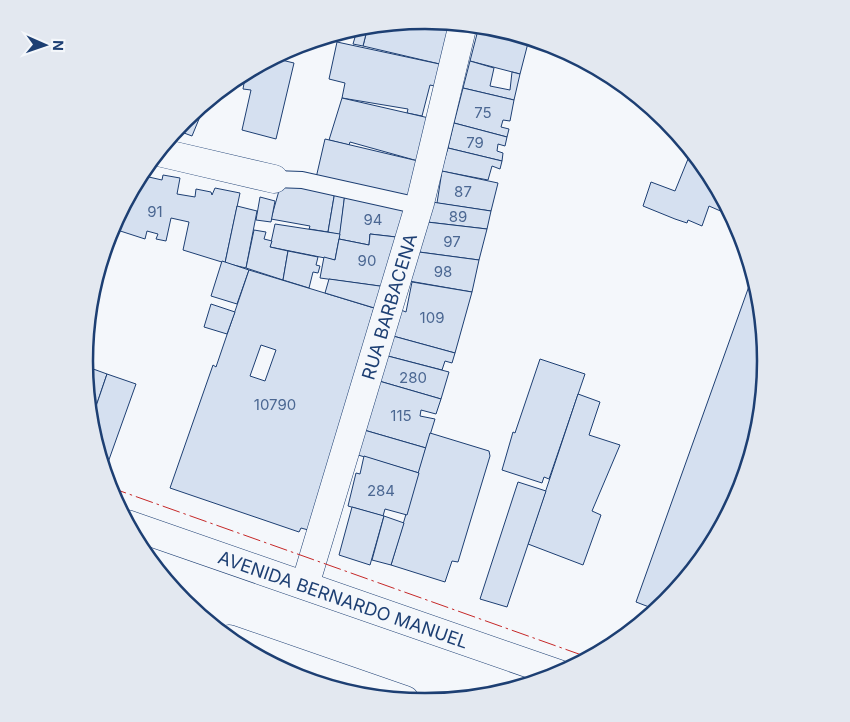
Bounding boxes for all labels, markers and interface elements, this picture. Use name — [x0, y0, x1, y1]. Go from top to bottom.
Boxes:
north arrow — [20, 20, 70, 70]
text: N — [50, 40, 67, 51]
house number: 75 — [474, 103, 492, 122]
house number: 79 — [466, 133, 484, 152]
house number: 87 — [454, 182, 472, 201]
house number: 91 — [147, 202, 163, 221]
house number: 89 — [449, 207, 467, 226]
house number: 94 — [364, 210, 383, 229]
street label: RUA BARBACENA — [357, 231, 421, 382]
house number: 97 — [443, 232, 461, 251]
house number: 90 — [358, 251, 376, 270]
house number: 98 — [434, 262, 452, 281]
house number: 109 — [420, 308, 444, 327]
house number: 280 — [399, 368, 427, 387]
house number: 10790 — [254, 395, 296, 414]
house number: 115 — [390, 406, 412, 425]
house number: 284 — [367, 481, 395, 500]
street label: AVENIDA BERNARDO MANUEL — [216, 546, 471, 652]

